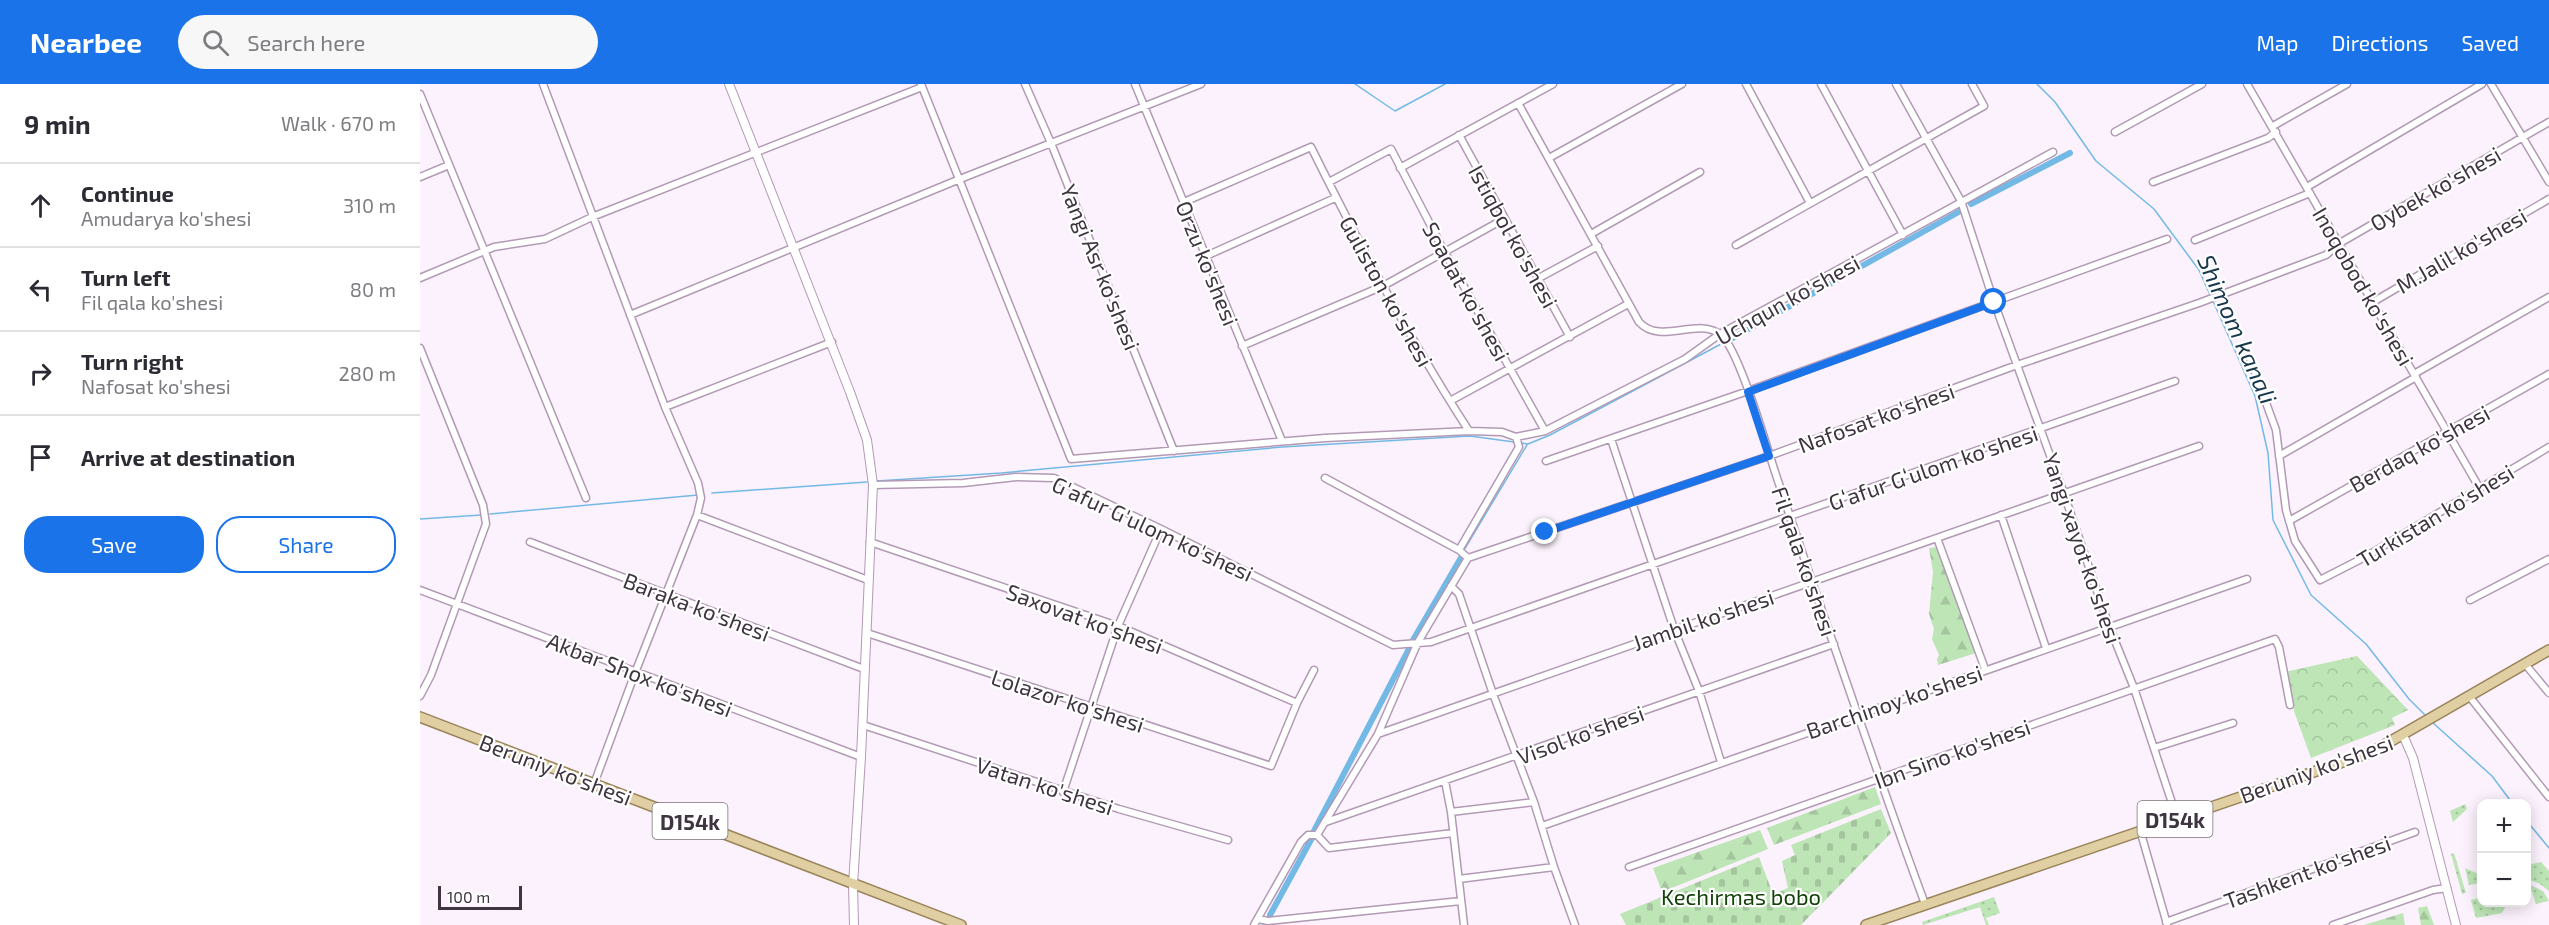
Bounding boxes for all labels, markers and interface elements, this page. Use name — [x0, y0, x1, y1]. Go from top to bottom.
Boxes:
search box — [178, 15, 598, 69]
text: Nearbee — [30, 25, 142, 59]
icon: search — [199, 26, 232, 59]
text: Search here — [247, 29, 365, 55]
text: Map — [2256, 30, 2299, 55]
text: Directions — [2332, 30, 2428, 55]
text: Saved — [2461, 30, 2519, 55]
text: 9 min — [24, 108, 91, 139]
text: Walk · 670 m — [281, 111, 396, 135]
street label: Oybek ko'shesi — [2365, 140, 2505, 236]
street label: Istiqbol ko'shesi — [1464, 160, 1564, 312]
text: Continue — [81, 180, 174, 206]
street label: Yangi Asr ko'shesi — [1056, 180, 1146, 354]
icon: ahead — [24, 189, 57, 222]
text: 310 m — [343, 193, 396, 217]
street label: Orzu ko'shesi — [1171, 197, 1245, 329]
street label: Inoqobod ko'shesi — [2308, 202, 2420, 370]
street label: M.Jalil ko'shesi — [2391, 202, 2531, 298]
text: Amudarya ko'shesi — [81, 206, 251, 230]
street label: Guliston ko'shesi — [1335, 211, 1439, 371]
street label: Soadat ko'shesi — [1418, 217, 1516, 365]
street label: Uchqun ko'shesi — [1710, 249, 1864, 349]
water label: Shimom kanali — [2192, 250, 2284, 408]
text: Turn left — [81, 264, 170, 290]
icon: left — [24, 273, 57, 306]
text: 80 m — [350, 277, 396, 301]
route start — [1980, 288, 2006, 314]
text: Fil qala ko'shesi — [81, 290, 223, 314]
text: Turn right — [81, 348, 183, 374]
icon: right — [24, 357, 57, 390]
text: 280 m — [339, 361, 396, 385]
text: Nafosat ko'shesi — [81, 374, 231, 398]
street label: Nafosat ko'shesi — [1794, 377, 1958, 457]
street label: Berdaq ko'shesi — [2344, 399, 2494, 497]
street label: Gʻafur Gʻulom ko'shesi — [1825, 419, 2041, 515]
icon: arrive — [24, 441, 57, 474]
text: Arrive at destination — [81, 444, 295, 470]
street label: Yangi xayot ko'shesi — [2038, 449, 2128, 647]
street label: Turkistan ko'shesi — [2352, 458, 2518, 572]
street label: G'afur G'ulom ko'shesi — [1048, 470, 1258, 586]
street label: Fil qala ko'shesi — [1767, 483, 1843, 639]
button: Save — [24, 516, 204, 573]
button: Share — [216, 516, 396, 573]
route end — [1531, 518, 1557, 544]
street label: Baraka ko'shesi — [620, 566, 774, 646]
street label: Saxovat ko'shesi — [1003, 578, 1167, 658]
street label: Jambil ko'shesi — [1629, 583, 1777, 655]
street label: Akbar Shox ko'shesi — [544, 627, 736, 721]
street label: Barchinoy ko'shesi — [1803, 659, 1985, 743]
street label: Lolazor ko'shesi — [988, 663, 1148, 737]
street label: Visol ko'shesi — [1513, 699, 1647, 769]
street label: Ibn Sino ko'shesi — [1871, 713, 2033, 793]
street label: Beruniy ko'shesi — [476, 728, 636, 810]
street label: Beruniy ko'shesi — [2236, 728, 2396, 808]
street label: Vatan ko'shesi — [973, 751, 1117, 819]
map controls — [2477, 799, 2531, 907]
button: + — [2477, 799, 2531, 853]
road number: D154k — [2138, 801, 2212, 837]
road number: D154k — [652, 803, 728, 839]
street label: Tashkent ko'shesi — [2220, 829, 2394, 913]
button: − — [2477, 853, 2531, 907]
scale bar — [438, 883, 522, 910]
park label: Kechirmas bobo — [1661, 883, 1821, 909]
text: 100 m — [447, 887, 490, 906]

